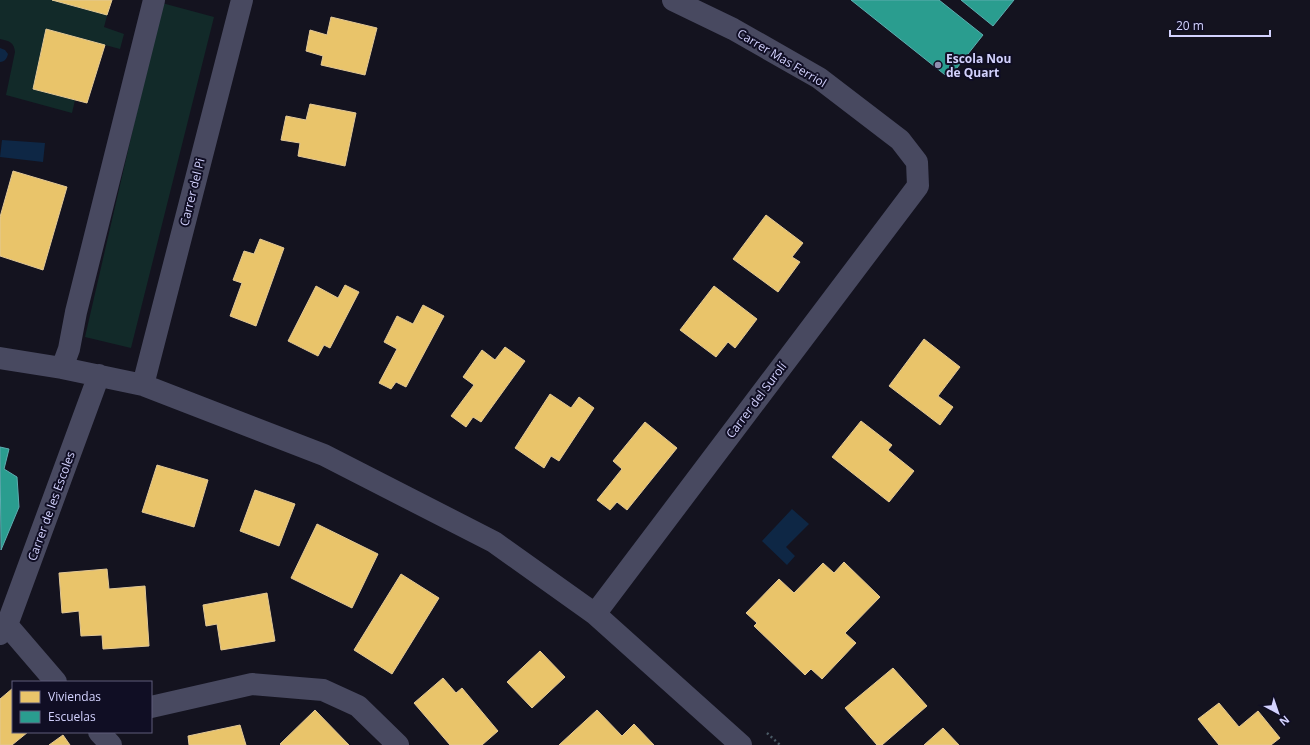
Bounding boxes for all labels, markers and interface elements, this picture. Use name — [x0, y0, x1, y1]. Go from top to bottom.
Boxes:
scale bar — [1170, 12, 1270, 38]
text: 20 m — [1176, 17, 1204, 34]
street label: Carrer Mas Ferriol — [734, 25, 830, 91]
place label: Escola Nou de Quart — [946, 50, 1011, 81]
marker: Escola Nou de Quart — [933, 60, 943, 70]
street label: Carrer del Pi — [175, 156, 209, 228]
street label: Carrer del Surolí — [722, 358, 791, 442]
street label: Carrer de les Escoles — [23, 449, 79, 563]
legend — [12, 681, 152, 733]
text: Viviendas — [48, 688, 101, 705]
north arrow — [1258, 693, 1298, 733]
text: Escuelas — [48, 708, 96, 725]
text: N — [1276, 712, 1293, 730]

